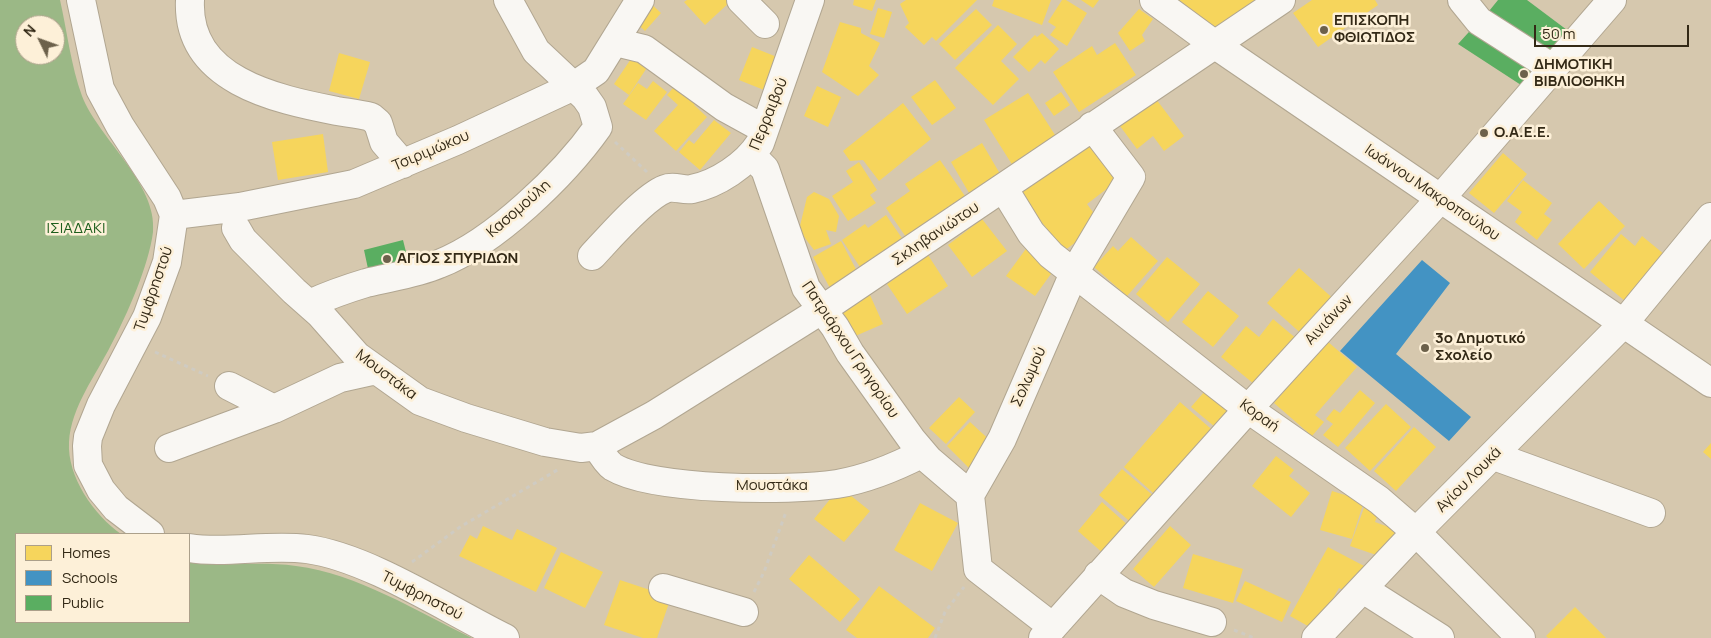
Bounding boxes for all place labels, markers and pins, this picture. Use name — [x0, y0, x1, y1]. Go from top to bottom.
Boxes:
place label: ΕΠΙΣΚΟΠΗ ΦΘΙΩΤΙΔΟΣ — [1334, 12, 1415, 47]
marker: ΕΠΙΣΚΟΠΗ ΦΘΙΩΤΙΔΟΣ — [1318, 24, 1330, 36]
place label: ΔΗΜΟΤΙΚΗ ΒΙΒΛΙΟΘΗΚΗ — [1534, 56, 1625, 91]
marker: ΔΗΜΟΤΙΚΗ ΒΙΒΛΙΟΘΗΚΗ — [1518, 68, 1530, 80]
place label: Ο.Α.Ε.Ε. — [1494, 124, 1550, 142]
marker: Ο.Α.Ε.Ε. — [1478, 127, 1490, 139]
place label: ΑΓΙΟΣ ΣΠΥΡΙΔΩΝ — [397, 250, 518, 268]
marker: ΑΓΙΟΣ ΣΠΥΡΙΔΩΝ — [381, 253, 393, 265]
place label: 3ο Δημοτικό Σχολείο — [1435, 330, 1526, 365]
marker: 3ο Δημοτικό Σχολείο — [1419, 342, 1431, 354]

